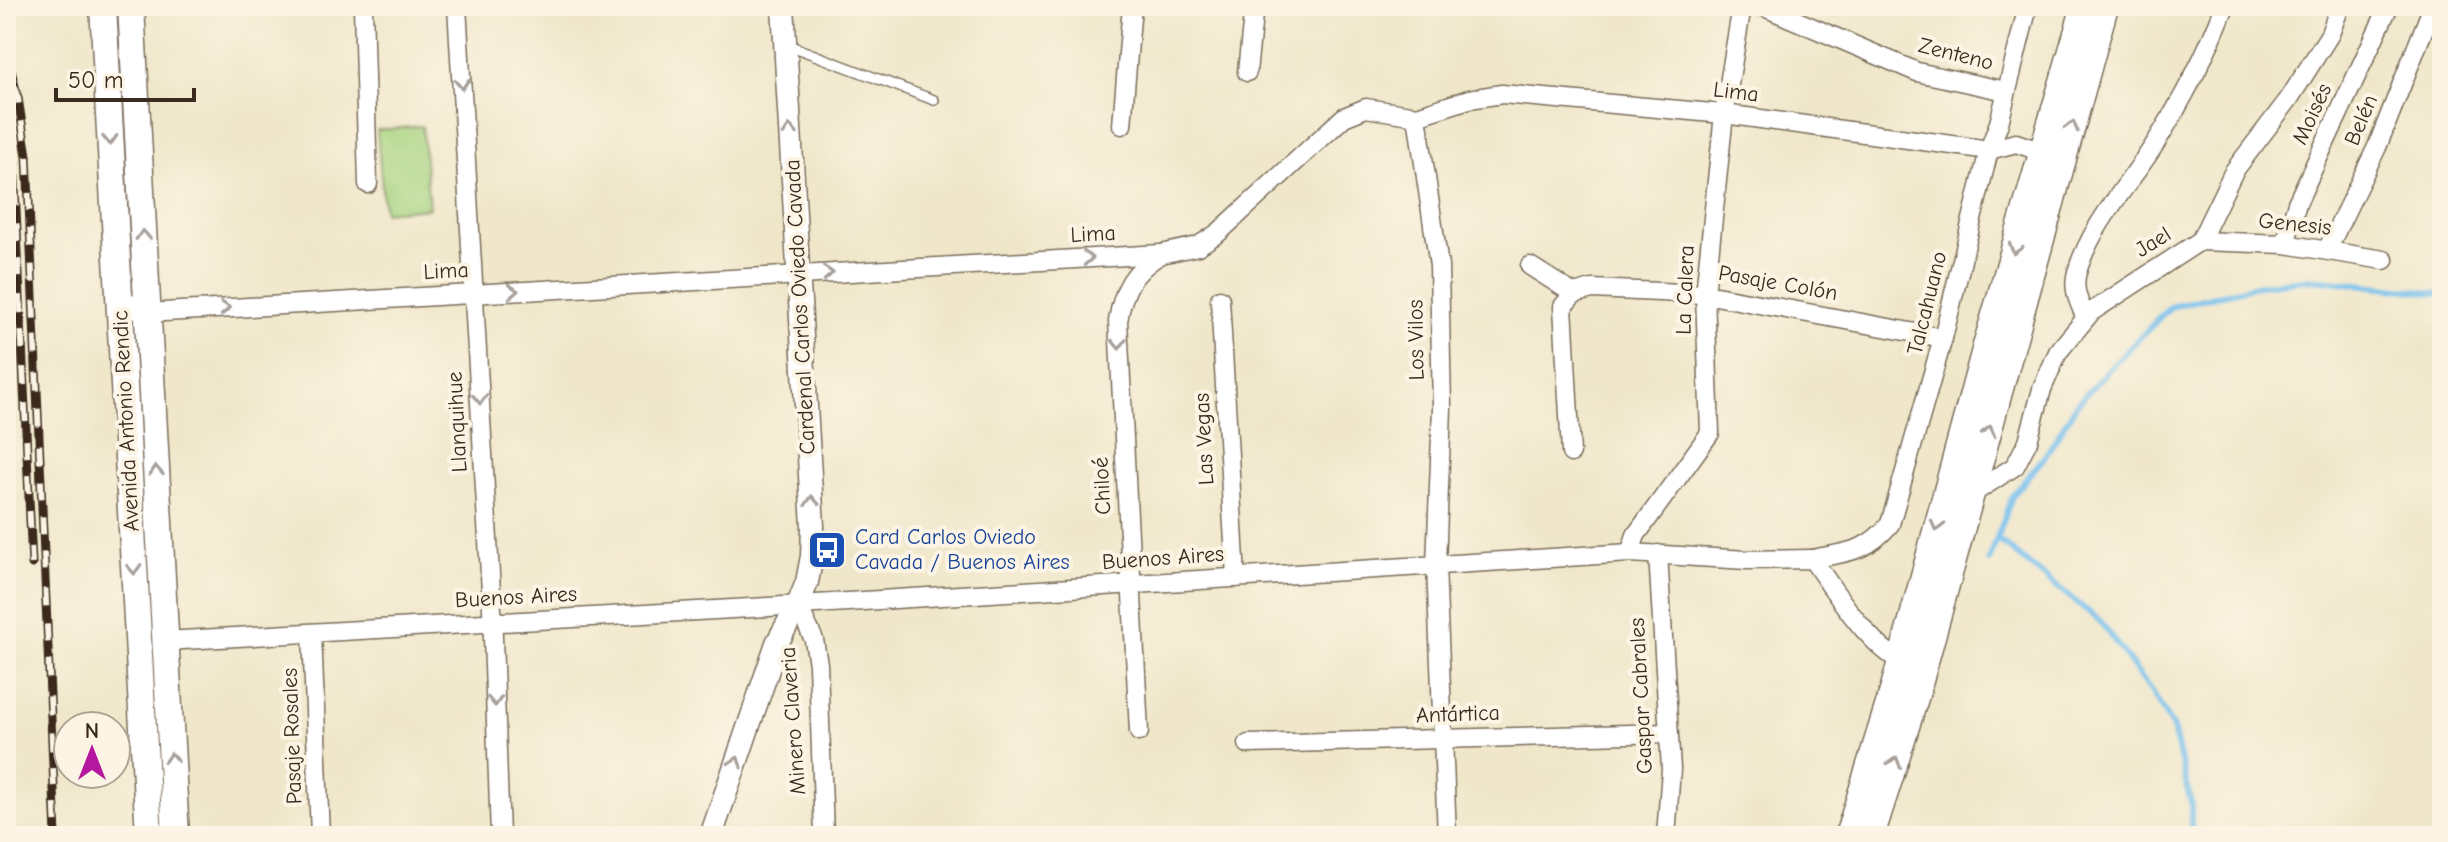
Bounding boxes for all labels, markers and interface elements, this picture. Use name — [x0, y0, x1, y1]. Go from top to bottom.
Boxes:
street label: Zenteno — [1916, 32, 1996, 76]
scale bar — [56, 52, 194, 102]
text: 50 m — [68, 66, 124, 94]
street label: Lima — [1712, 76, 1760, 108]
one-way arrow — [453, 78, 470, 91]
street label: Moisés — [2287, 79, 2337, 149]
street label: Belén — [2339, 91, 2383, 149]
one-way arrow — [2062, 119, 2079, 133]
one-way arrow — [782, 123, 799, 136]
one-way arrow — [101, 134, 118, 147]
street label: Cardenal Carlos Oviedo Cavada — [779, 159, 821, 455]
street label: Genesis — [2257, 207, 2333, 241]
street label: Lima — [1070, 220, 1116, 248]
street label: Jael — [2130, 221, 2176, 263]
one-way arrow — [135, 228, 152, 241]
one-way arrow — [2008, 242, 2024, 255]
street label: La Calera — [1670, 245, 1700, 335]
street label: Talcahuano — [1902, 249, 1952, 357]
one-way arrow — [1082, 250, 1095, 267]
street label: Lima — [423, 257, 469, 285]
street label: Pasaje Colón — [1716, 260, 1840, 306]
one-way arrow — [822, 265, 835, 282]
one-way arrow — [507, 283, 520, 300]
street label: Los Vilos — [1402, 299, 1430, 381]
one-way arrow — [219, 300, 232, 317]
street label: Avenida Antonio Rendic — [107, 309, 145, 532]
one-way arrow — [1110, 338, 1127, 351]
street label: Llanquihue — [441, 371, 473, 473]
street label: Las Vegas — [1189, 392, 1219, 486]
one-way arrow — [471, 393, 488, 406]
one-way arrow — [1979, 424, 1996, 438]
street label: Chiloé — [1088, 456, 1116, 516]
one-way arrow — [147, 464, 164, 477]
one-way arrow — [803, 494, 820, 507]
one-way arrow — [1930, 519, 1946, 533]
place label: Card Carlos Oviedo Cavada / Buenos Aires — [855, 524, 1070, 575]
bus stop icon: Card Carlos Oviedo Cavada / Buenos Aires — [806, 529, 848, 571]
street label: Buenos Aires — [1101, 541, 1225, 575]
one-way arrow — [125, 563, 142, 576]
street label: Buenos Aires — [454, 581, 578, 613]
street label: Gaspar Cabrales — [1624, 617, 1658, 775]
street label: Minero Claveria — [775, 646, 811, 796]
street label: Pasaje Rosales — [277, 667, 307, 805]
one-way arrow — [487, 695, 504, 708]
street label: Antártica — [1416, 700, 1500, 728]
north arrow — [52, 710, 132, 790]
text: N — [85, 718, 99, 744]
one-way arrow — [163, 751, 180, 764]
one-way arrow — [1885, 755, 1901, 769]
one-way arrow — [726, 756, 742, 770]

